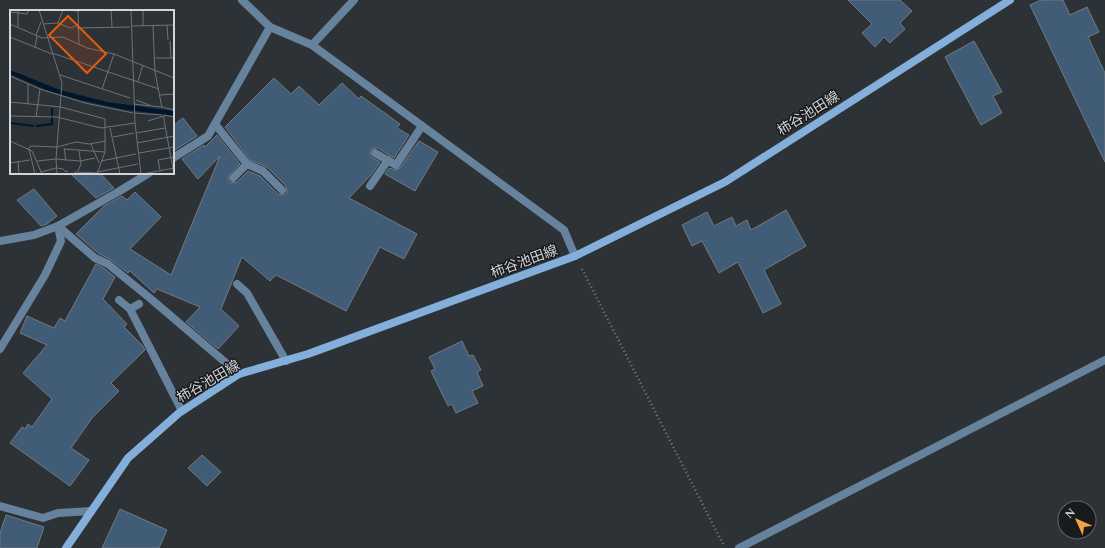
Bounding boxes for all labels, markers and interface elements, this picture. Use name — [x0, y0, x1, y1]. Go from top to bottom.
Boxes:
inset map — [10, 10, 174, 174]
street label: 柿谷池田線 — [773, 86, 844, 141]
street label: 柿谷池田線 — [488, 240, 561, 283]
street label: 柿谷池田線 — [173, 355, 244, 408]
north arrow — [1057, 500, 1097, 540]
text: N — [1061, 504, 1079, 522]

